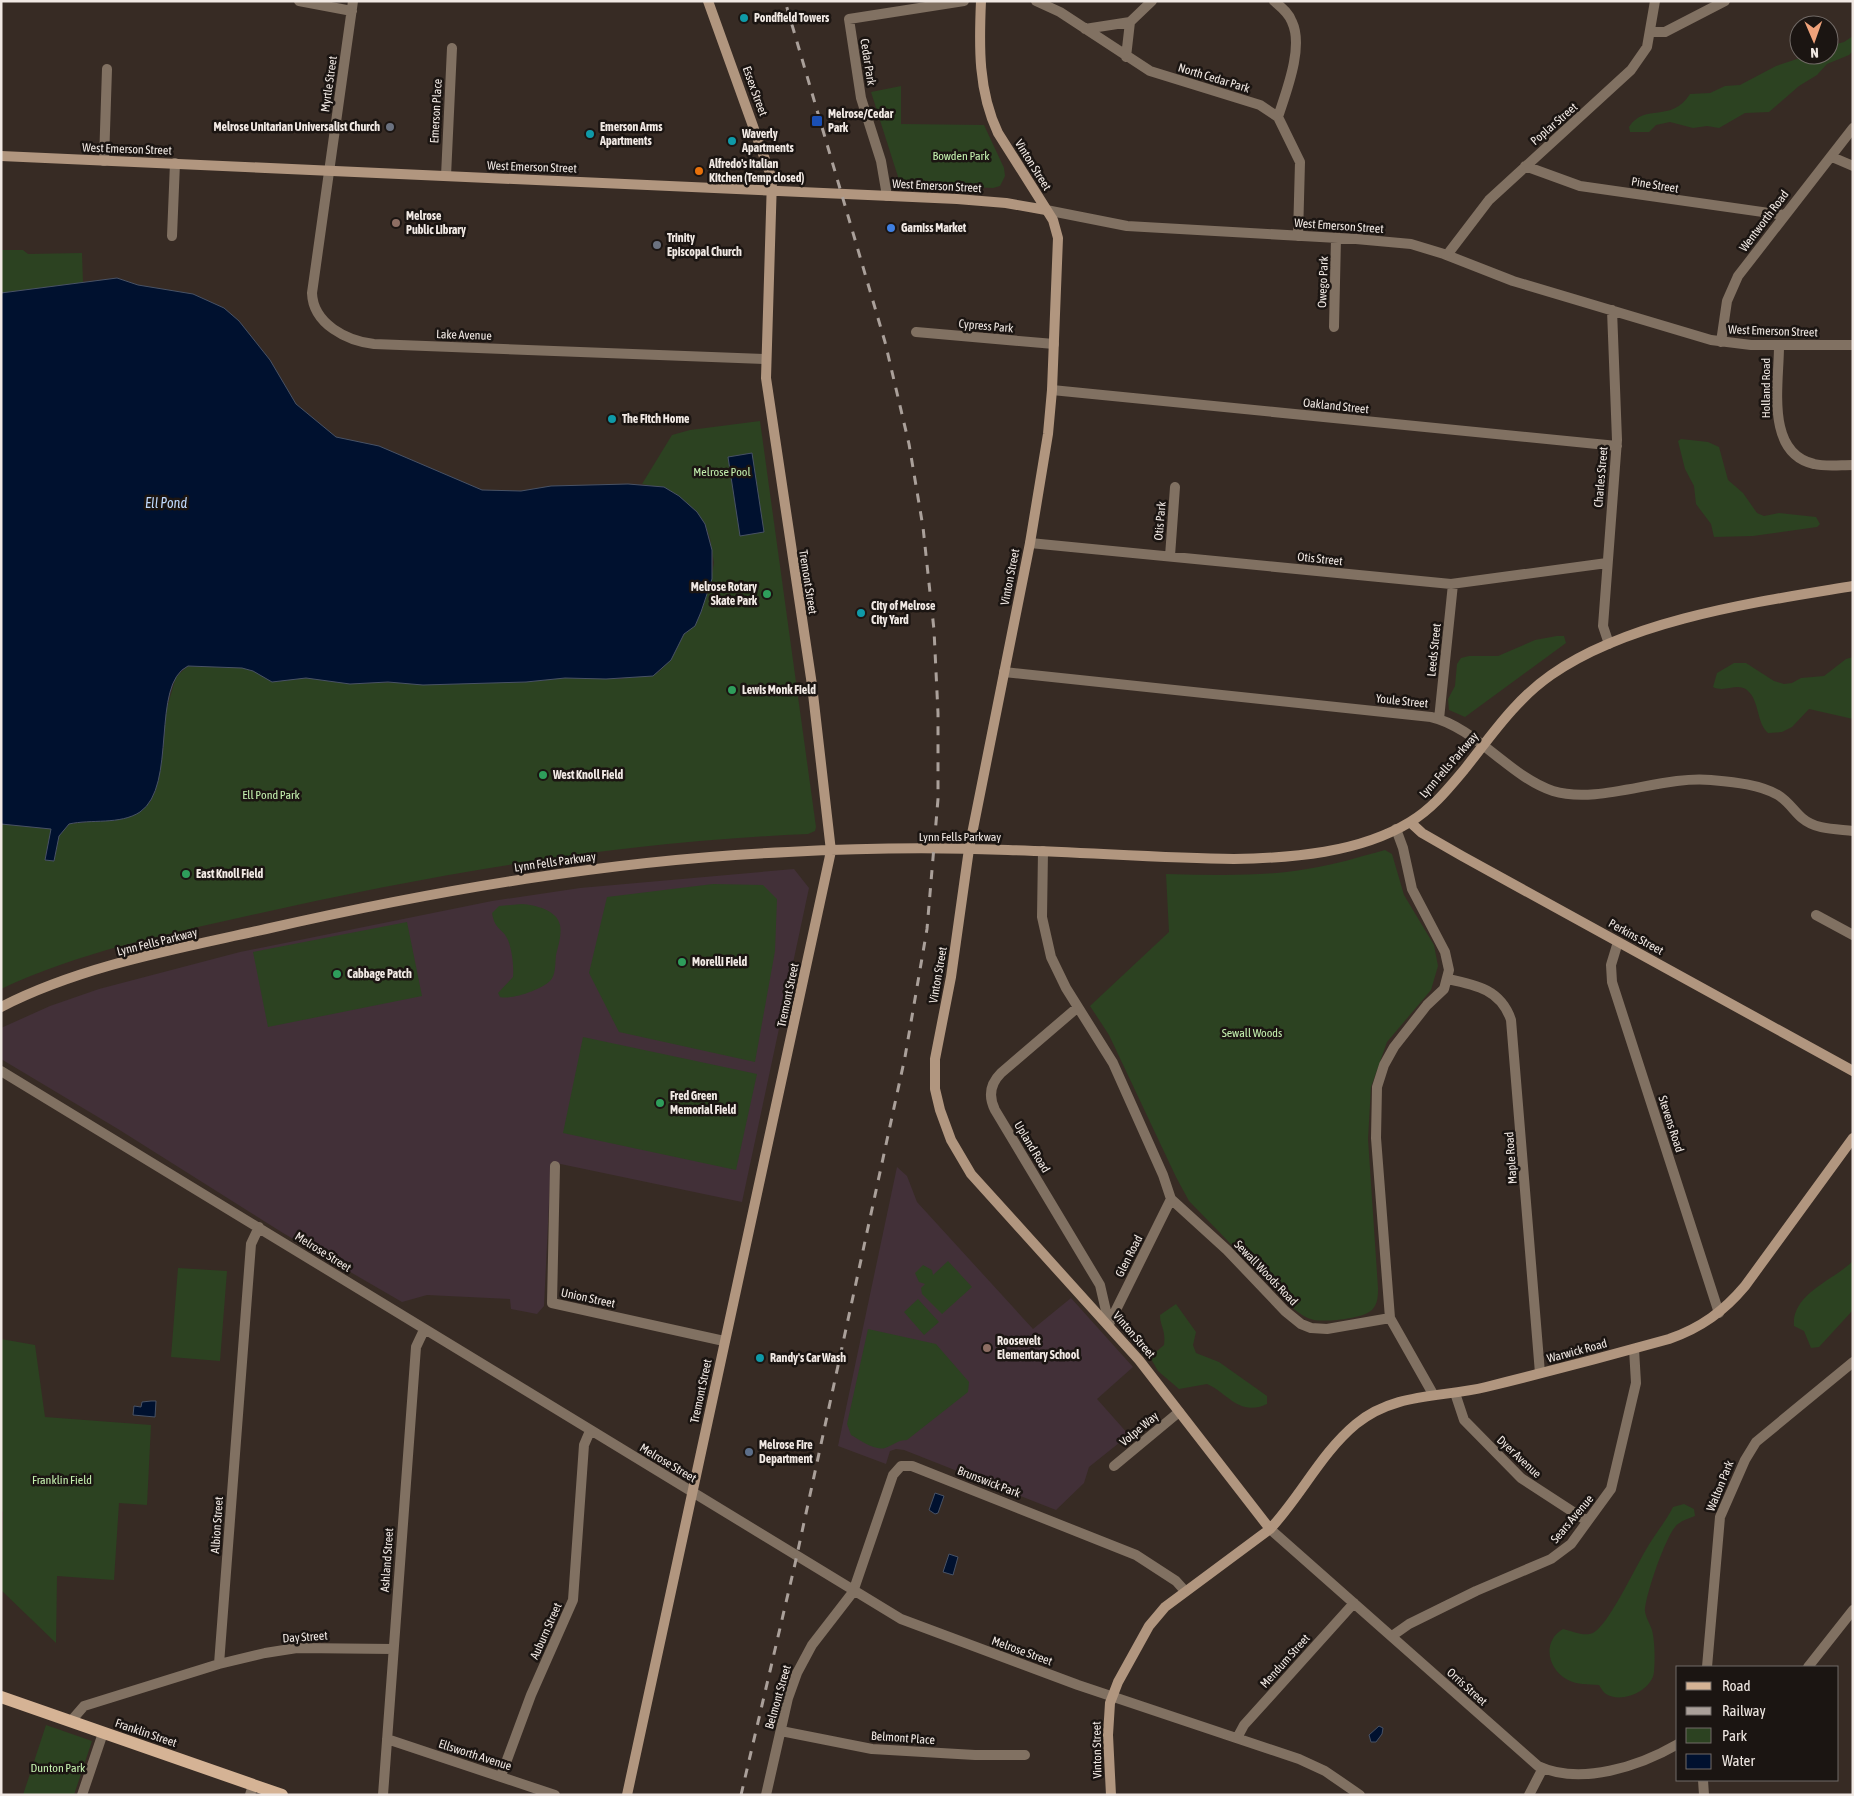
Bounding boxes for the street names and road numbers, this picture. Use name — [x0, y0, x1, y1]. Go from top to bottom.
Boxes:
street label: Cedar Park — [857, 38, 879, 87]
street label: Myrtle Street — [318, 55, 340, 113]
street label: North Cedar Park — [1176, 60, 1252, 96]
street label: Essex Street — [740, 64, 771, 118]
street label: Emerson Place — [427, 78, 445, 144]
street label: Poplar Street — [1528, 100, 1581, 148]
street label: Vinton Street — [1012, 137, 1054, 193]
street label: West Emerson Street — [82, 140, 173, 158]
street label: West Emerson Street — [487, 158, 578, 176]
street label: Pine Street — [1630, 174, 1680, 196]
street label: West Emerson Street — [892, 177, 983, 195]
street label: Wentworth Road — [1736, 188, 1792, 254]
street label: West Emerson Street — [1294, 216, 1385, 236]
street label: Owego Park — [1315, 255, 1331, 308]
street label: Cypress Park — [958, 317, 1015, 335]
street label: West Emerson Street — [1728, 322, 1819, 340]
street label: Lake Avenue — [436, 327, 492, 343]
street label: Holland Road — [1759, 358, 1773, 418]
street label: Oakland Street — [1302, 396, 1370, 416]
street label: Charles Street — [1591, 445, 1611, 508]
street label: Otis Park — [1151, 500, 1169, 541]
street label: Vinton Street — [998, 547, 1022, 606]
street label: Tremont Street — [796, 549, 820, 616]
street label: Otis Street — [1297, 550, 1344, 568]
street label: Leeds Street — [1424, 622, 1444, 677]
street label: Youle Street — [1375, 691, 1429, 711]
street label: Lynn Fells Parkway — [1417, 729, 1481, 801]
street label: Lynn Fells Parkway — [919, 830, 1001, 844]
street label: Lynn Fells Parkway — [513, 849, 597, 875]
street label: Perkins Street — [1606, 916, 1666, 958]
street label: Lynn Fells Parkway — [115, 925, 199, 959]
street label: Vinton Street — [926, 945, 950, 1004]
street label: Tremont Street — [774, 961, 802, 1028]
street label: Stevens Road — [1655, 1094, 1687, 1154]
street label: Upland Road — [1011, 1119, 1053, 1175]
street label: Maple Road — [1502, 1131, 1520, 1185]
street label: Melrose Street — [292, 1229, 354, 1275]
street label: Glen Road — [1112, 1233, 1146, 1279]
street label: Sewall Woods Road — [1231, 1238, 1301, 1308]
street label: Union Street — [560, 1285, 617, 1311]
street label: Vinton Street — [1110, 1309, 1158, 1362]
street label: Warwick Road — [1545, 1336, 1609, 1366]
street label: Tremont Street — [687, 1357, 715, 1424]
street label: Volpe Way — [1117, 1409, 1161, 1449]
street label: Dyer Avenue — [1494, 1433, 1544, 1481]
street label: Melrose Street — [637, 1441, 699, 1486]
street label: Walton Park — [1703, 1458, 1737, 1513]
street label: Brunswick Park — [955, 1464, 1023, 1501]
street label: Sears Avenue — [1548, 1492, 1596, 1546]
street label: Albion Street — [208, 1496, 226, 1554]
street label: Ashland Street — [378, 1527, 396, 1593]
street label: Auburn Street — [527, 1600, 565, 1661]
street label: Day Street — [282, 1628, 329, 1646]
street label: Mendum Street — [1257, 1631, 1313, 1691]
street label: Melrose Street — [990, 1634, 1055, 1669]
street label: Belmont Street — [762, 1663, 794, 1731]
street label: Orris Street — [1444, 1665, 1490, 1709]
street label: Franklin Street — [113, 1716, 179, 1750]
street label: Vinton Street — [1089, 1721, 1104, 1779]
street label: Belmont Place — [871, 1729, 935, 1747]
street label: Ellsworth Avenue — [437, 1737, 513, 1773]

